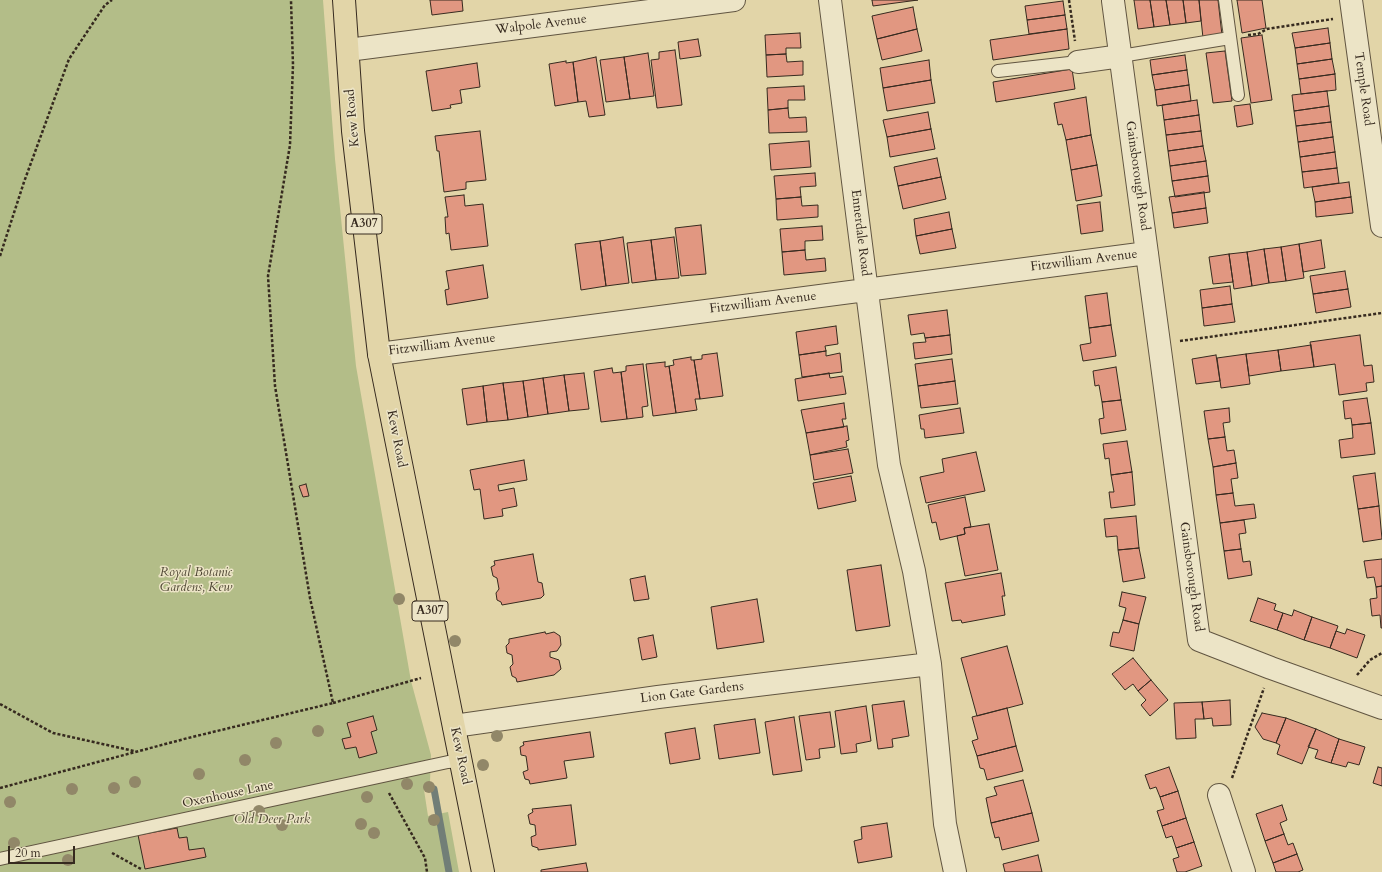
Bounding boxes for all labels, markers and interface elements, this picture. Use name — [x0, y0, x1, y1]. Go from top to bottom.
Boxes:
street label: Walpole Avenue — [494, 12, 588, 38]
street label: Temple Road — [1350, 51, 1376, 127]
street label: Kew Road — [343, 88, 363, 148]
street label: Gainsborough Road — [1122, 120, 1152, 232]
street label: Ennerdale Road — [847, 189, 873, 277]
road number: A307 — [346, 214, 382, 234]
street label: Fitzwilliam Avenue — [1030, 247, 1138, 275]
street label: Fitzwilliam Avenue — [709, 289, 817, 317]
street label: Fitzwilliam Avenue — [388, 331, 496, 359]
street label: Kew Road — [383, 409, 409, 469]
street label: Gainsborough Road — [1176, 521, 1206, 633]
park label: Royal Botanic Gardens, Kew — [160, 565, 232, 596]
road number: A307 — [412, 601, 448, 621]
street label: Lion Gate Gardens — [639, 679, 745, 707]
street label: Kew Road — [446, 726, 474, 786]
street label: Oxenhouse Lane — [181, 778, 275, 812]
park label: Old Deer Park — [234, 812, 310, 828]
scale bar — [10, 838, 77, 864]
text: 20 m — [15, 845, 41, 861]

